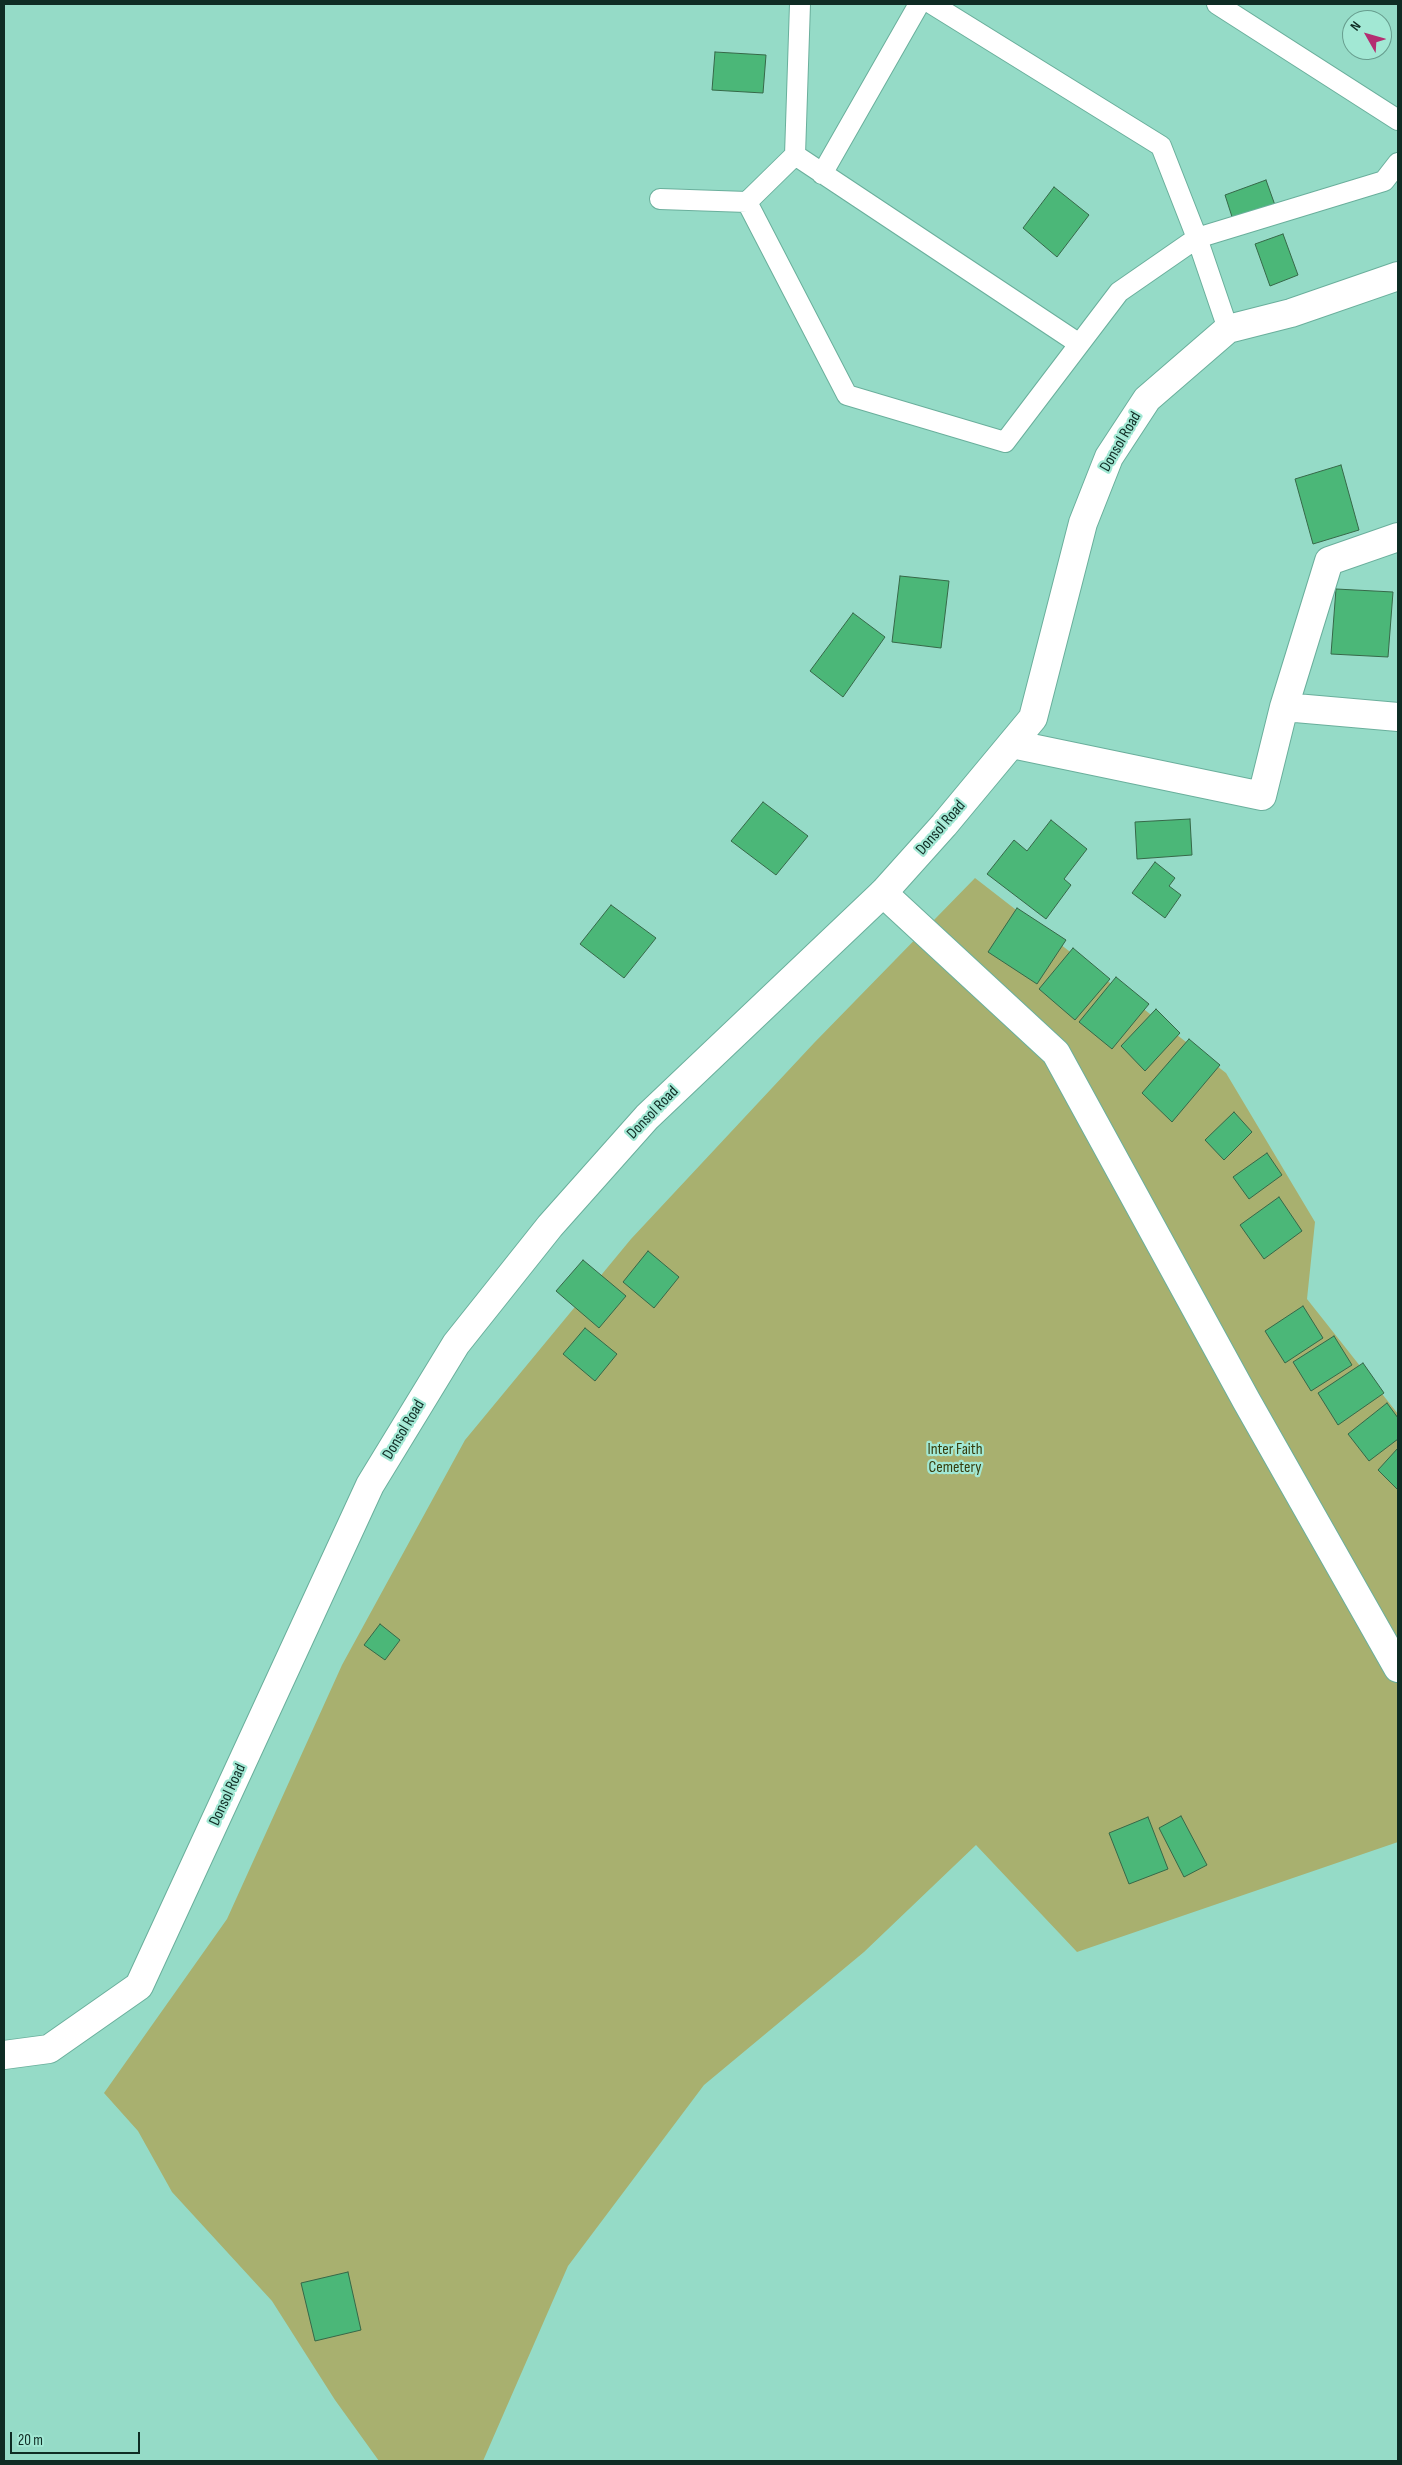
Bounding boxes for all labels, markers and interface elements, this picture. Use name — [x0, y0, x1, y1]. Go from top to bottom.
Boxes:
north arrow — [1342, 10, 1392, 60]
text: N — [1347, 18, 1365, 34]
street label: Donsol Road — [1096, 409, 1146, 475]
street label: Donsol Road — [912, 797, 970, 859]
street label: Donsol Road — [623, 1083, 683, 1143]
street label: Donsol Road — [379, 1397, 429, 1463]
park label: Inter Faith Cemetery — [927, 1440, 983, 1478]
street label: Donsol Road — [205, 1761, 251, 1829]
scale bar — [12, 2422, 142, 2454]
text: 20 m — [18, 2431, 43, 2450]

